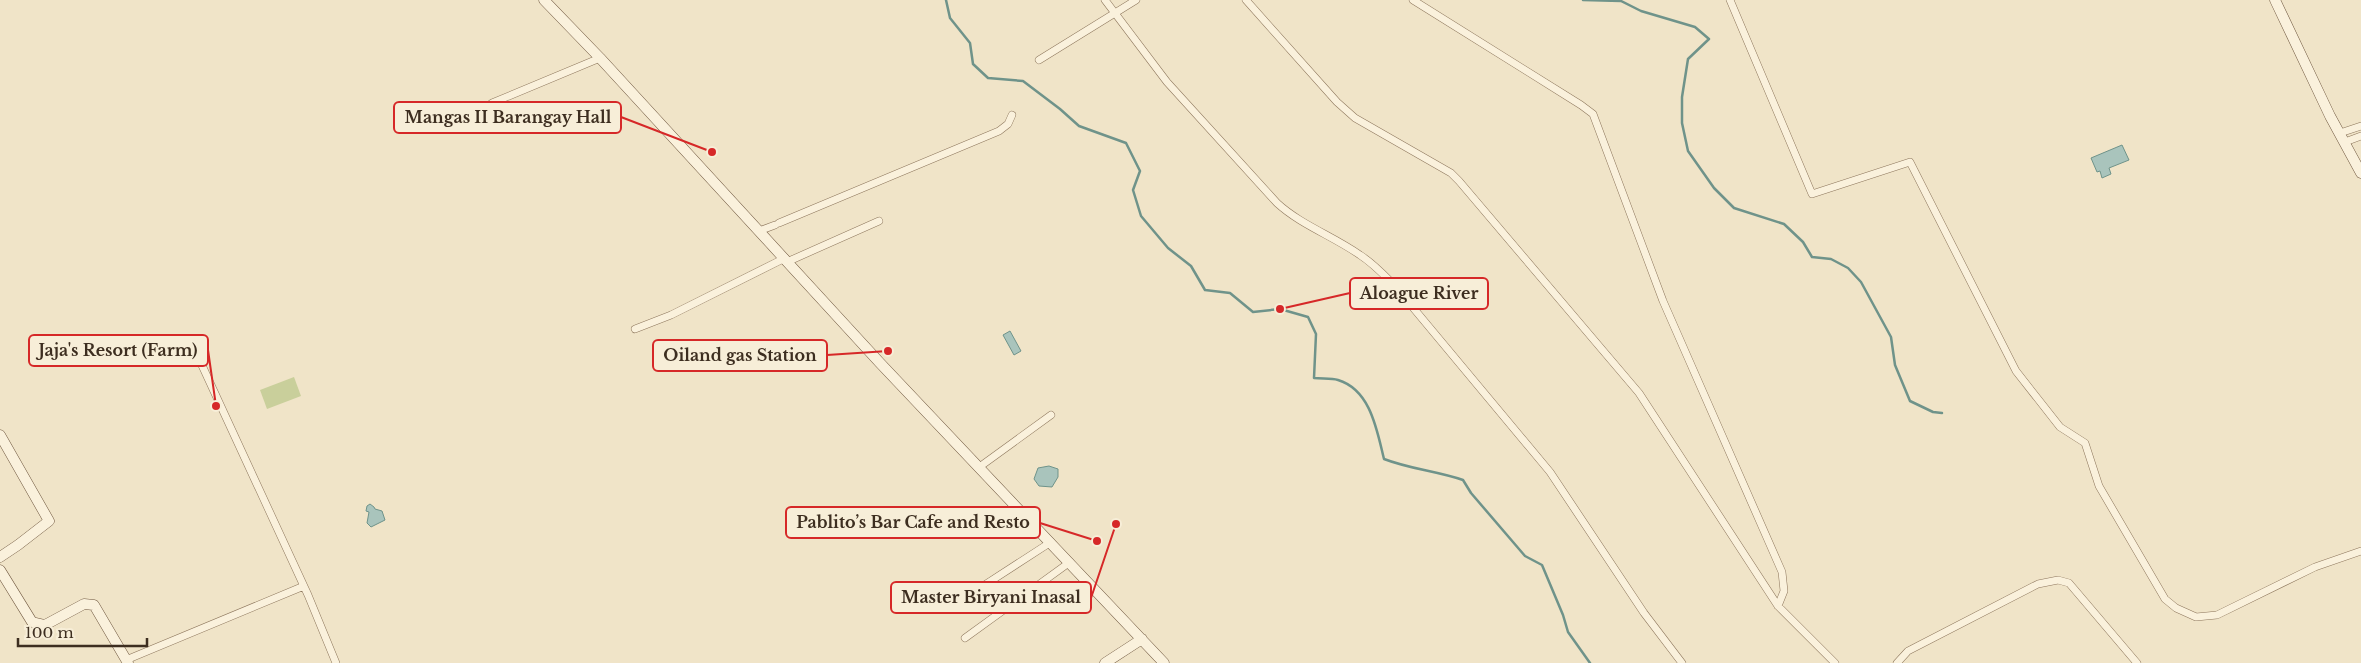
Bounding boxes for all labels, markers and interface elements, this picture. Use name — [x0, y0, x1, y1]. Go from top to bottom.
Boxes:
callout: Mangas II Barangay Hall — [394, 102, 621, 133]
text: Mangas II Barangay Hall — [405, 107, 612, 127]
callout: Aloague River — [1350, 278, 1488, 309]
text: Aloague River — [1359, 283, 1478, 303]
callout: Jaja's Resort (Farm) — [29, 335, 208, 366]
text: Jaja's Resort (Farm) — [35, 340, 198, 360]
callout: Oiland gas Station — [653, 340, 827, 371]
text: Oiland gas Station — [663, 345, 817, 365]
callout: Pablito’s Bar Cafe and Resto — [786, 507, 1040, 538]
text: Pablito’s Bar Cafe and Resto — [796, 512, 1030, 532]
callout: Master Biryani Inasal — [891, 582, 1091, 613]
text: Master Biryani Inasal — [901, 587, 1081, 607]
scale bar — [18, 616, 146, 648]
text: 100 m — [25, 623, 74, 642]

